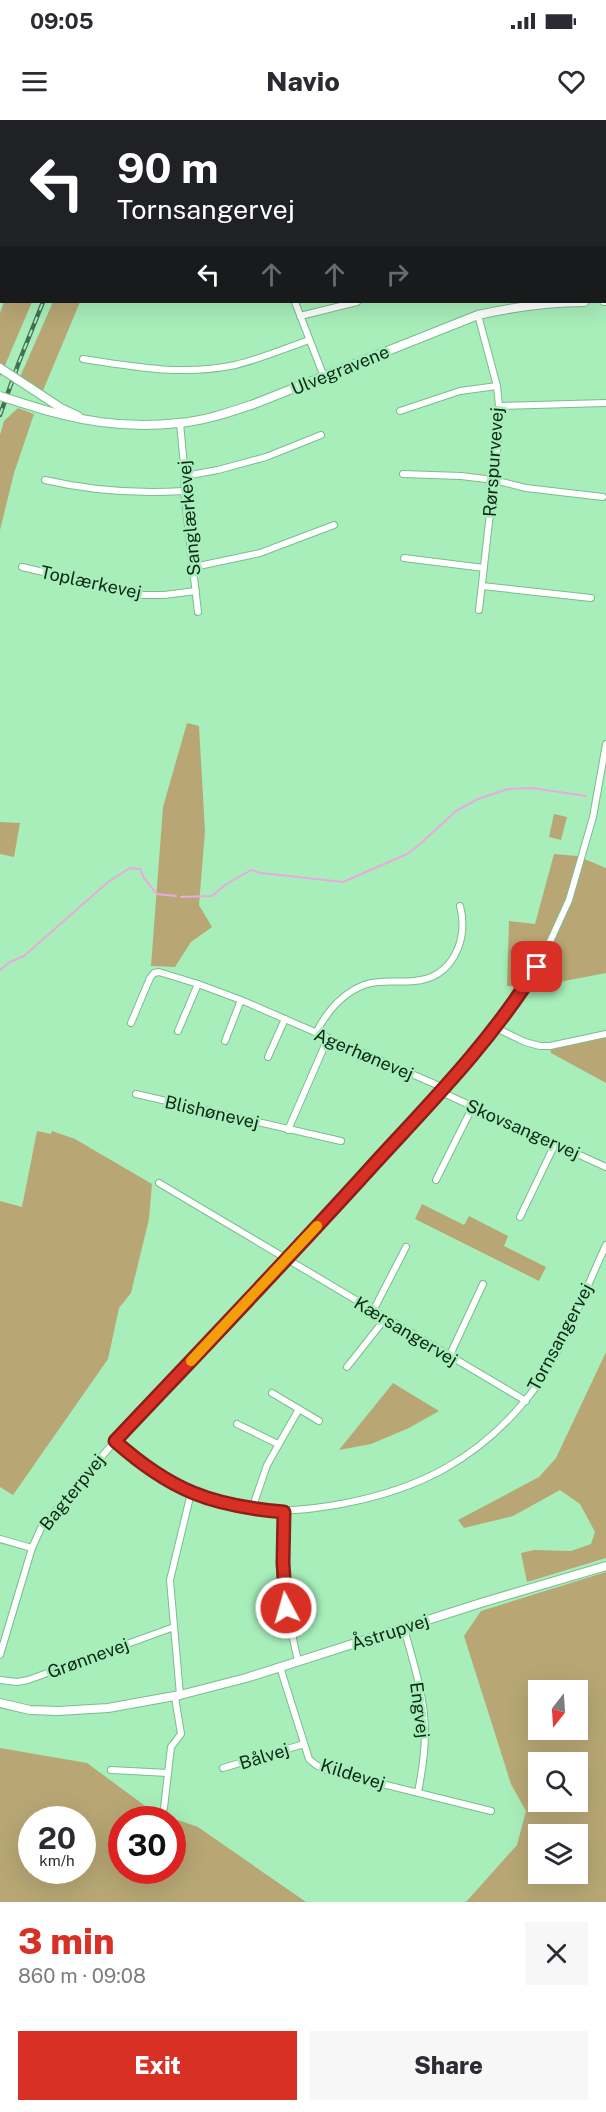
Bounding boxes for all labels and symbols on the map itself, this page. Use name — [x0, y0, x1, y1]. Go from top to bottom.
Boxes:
street label: Ulvegravene — [288, 341, 392, 399]
street label: Rørspurvevej — [479, 407, 507, 517]
street label: Sanglærkevej — [173, 459, 205, 577]
street label: Toplærkevej — [39, 561, 143, 603]
pin — [511, 941, 562, 992]
street label: Agerhønevej — [311, 1024, 417, 1084]
street label: Blishønevej — [163, 1091, 261, 1133]
street label: Skovsangervej — [463, 1095, 583, 1163]
street label: Tornsangervej — [523, 1280, 597, 1394]
street label: Kærsangervej — [350, 1292, 462, 1370]
street label: Bagterpvej — [35, 1450, 109, 1534]
position arrow — [254, 1576, 318, 1640]
street label: Åstrupvej — [348, 1608, 431, 1654]
street label: Grønnevej — [44, 1634, 132, 1682]
north arrow — [528, 1680, 588, 1740]
street label: Engvej — [406, 1681, 434, 1739]
street label: Bålvej — [237, 1739, 291, 1773]
street label: Kildevej — [318, 1754, 388, 1794]
speed limit sign: 30 — [108, 1806, 186, 1884]

